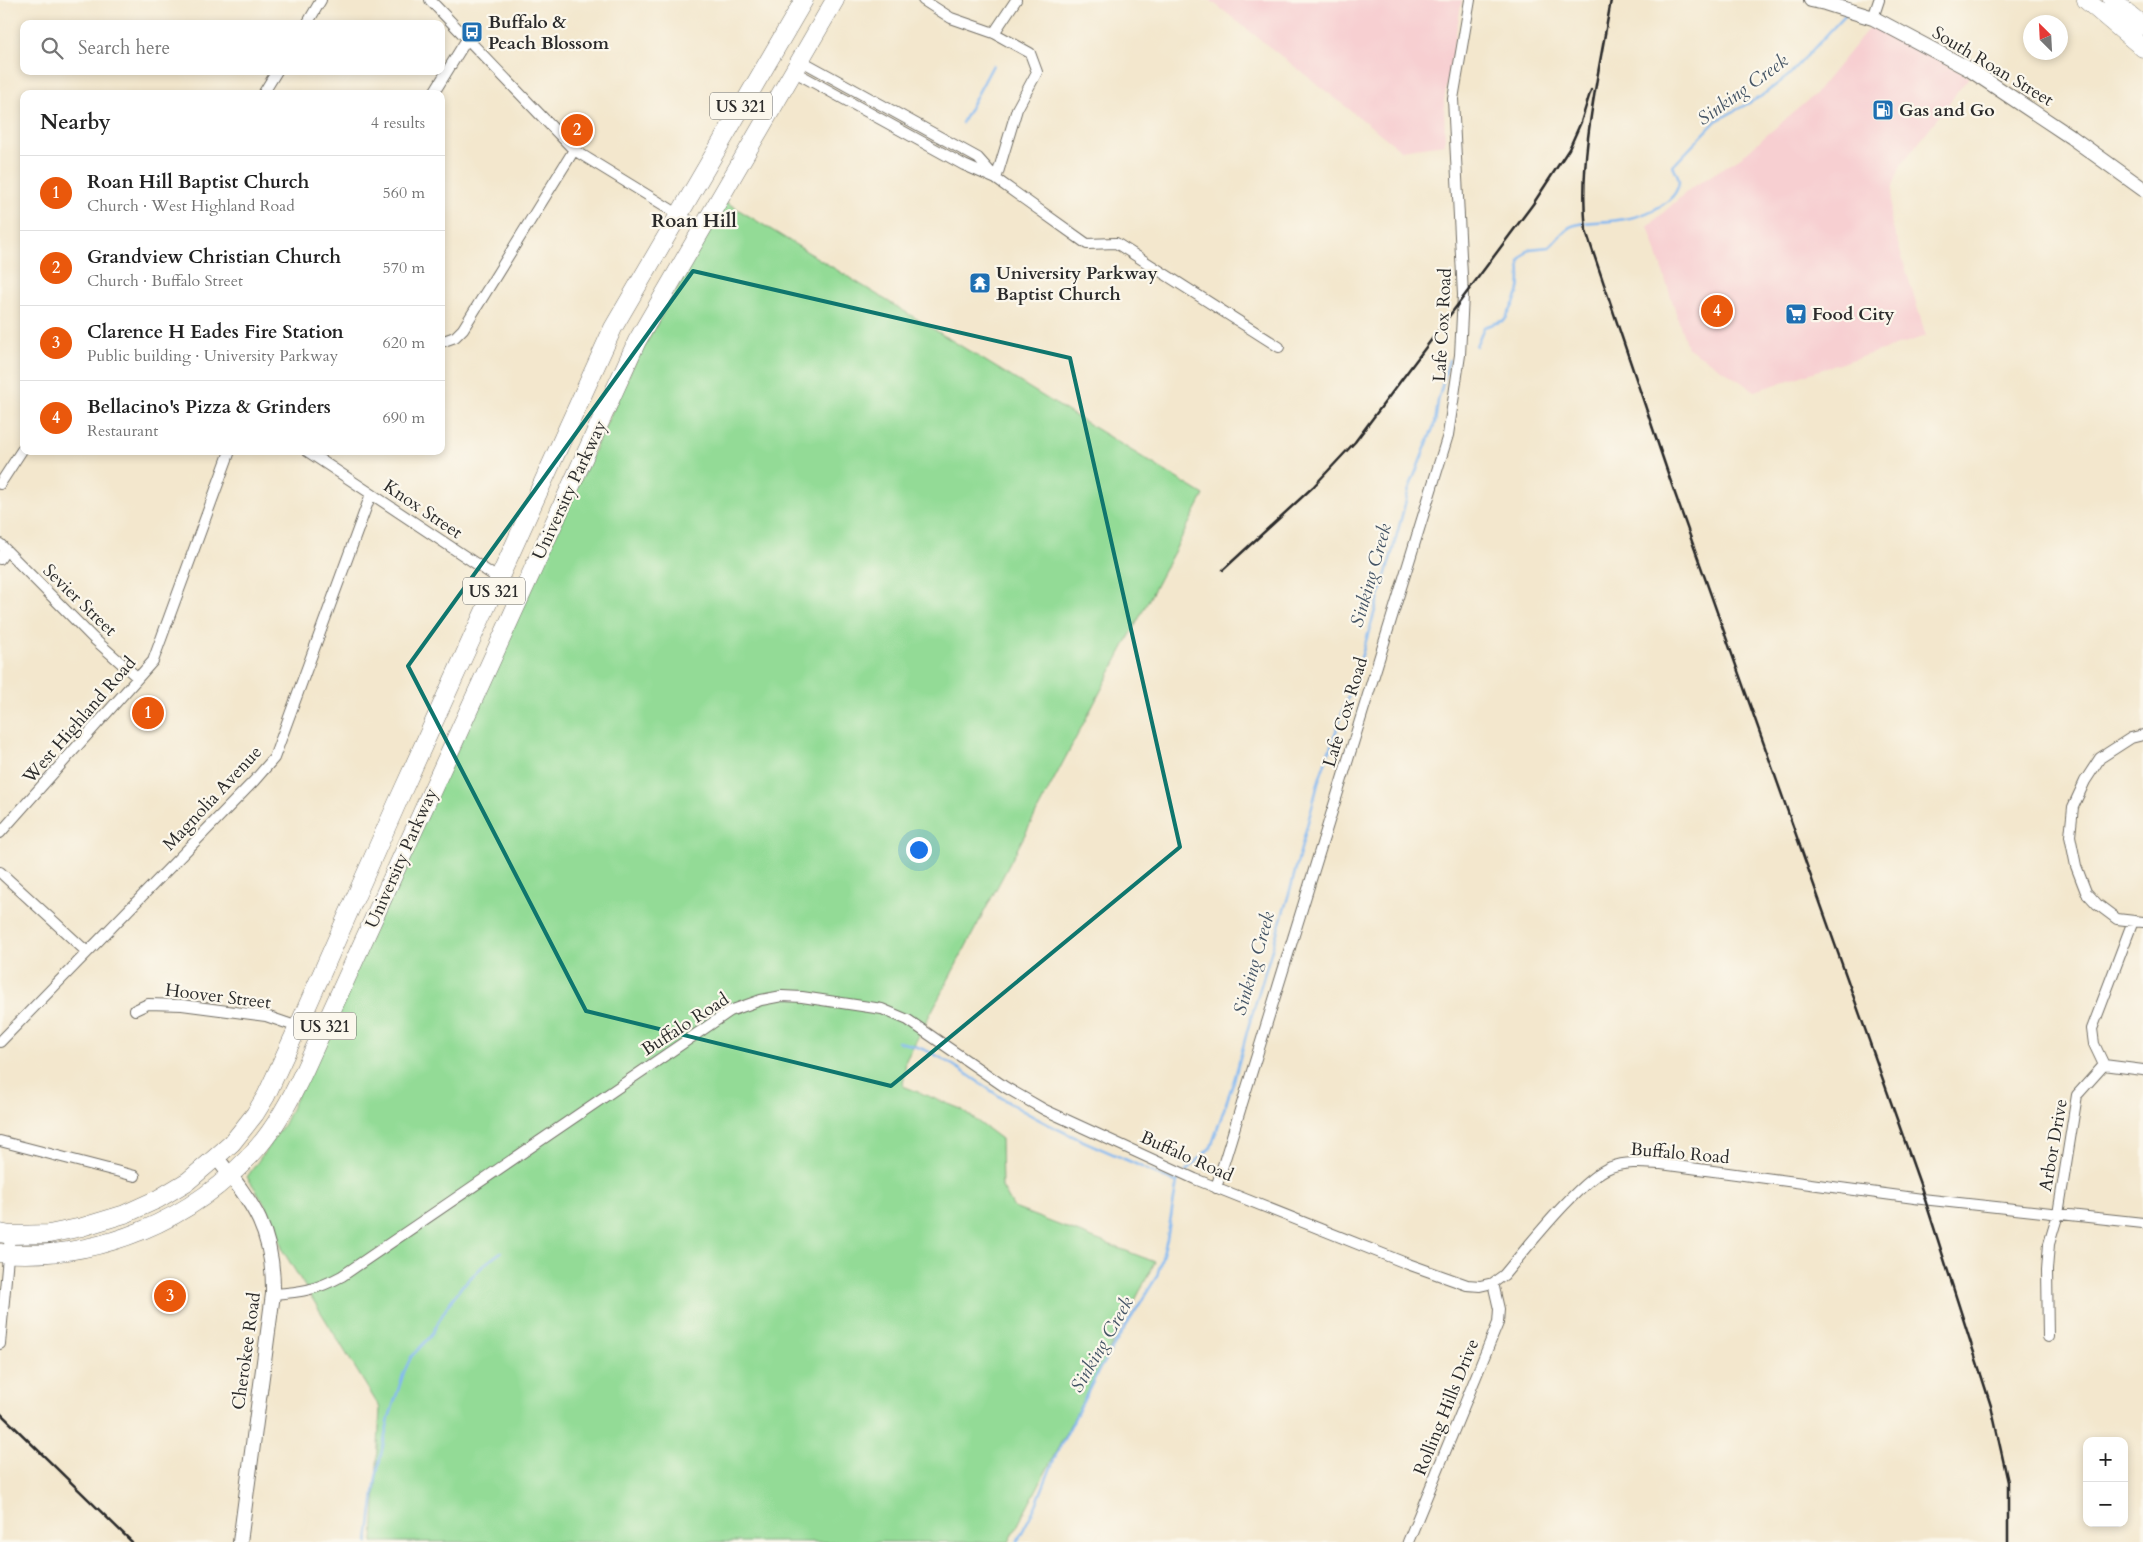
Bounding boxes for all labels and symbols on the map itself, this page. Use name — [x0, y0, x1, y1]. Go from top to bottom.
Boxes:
place label: Buffalo & Peach Blossom — [488, 10, 610, 56]
north arrow — [2023, 15, 2068, 60]
bus stop icon: Buffalo & Peach Blossom — [460, 20, 484, 44]
street label: South Roan Street — [1927, 20, 2058, 113]
water label: Sinking Creek — [1692, 48, 1794, 132]
road number: US 321 — [710, 92, 772, 120]
fuel station icon: Gas and Go — [1871, 98, 1895, 122]
place label: Gas and Go — [1899, 98, 1995, 123]
pin: 2 — [561, 111, 593, 149]
district label: Roan Hill — [651, 208, 737, 234]
place label: University Parkway Baptist Church — [996, 261, 1159, 307]
street label: Lafe Cox Road — [1427, 267, 1458, 383]
temple icon: University Parkway Baptist Church — [968, 271, 992, 295]
pin: 4 — [1701, 292, 1733, 330]
supermarket icon: Food City — [1784, 302, 1808, 326]
place label: Food City — [1812, 302, 1895, 327]
street label: University Parkway — [526, 416, 613, 564]
street label: Knox Street — [378, 474, 467, 545]
water label: Sinking Creek — [1344, 520, 1398, 630]
street label: Sevier Street — [37, 559, 122, 642]
road number: US 321 — [463, 578, 525, 604]
street label: West Highland Road — [16, 651, 142, 790]
street label: Lafe Cox Road — [1317, 654, 1374, 770]
pin: 1 — [132, 694, 164, 732]
street label: Magnolia Avenue — [157, 740, 268, 856]
street label: University Parkway — [359, 784, 444, 932]
your location — [906, 837, 932, 863]
water label: Sinking Creek — [1227, 908, 1281, 1018]
street label: Hoover Street — [164, 978, 273, 1015]
street label: Buffalo Road — [637, 987, 734, 1062]
road number: US 321 — [294, 1012, 356, 1040]
street label: Arbor Drive — [2033, 1097, 2074, 1193]
street label: Buffalo Road — [1136, 1125, 1238, 1188]
street label: Buffalo Road — [1629, 1137, 1731, 1170]
pin: 3 — [154, 1277, 186, 1315]
street label: Cherokee Road — [226, 1290, 267, 1411]
water label: Sinking Creek — [1064, 1291, 1140, 1397]
street label: Rolling Hills Drive — [1408, 1335, 1485, 1479]

